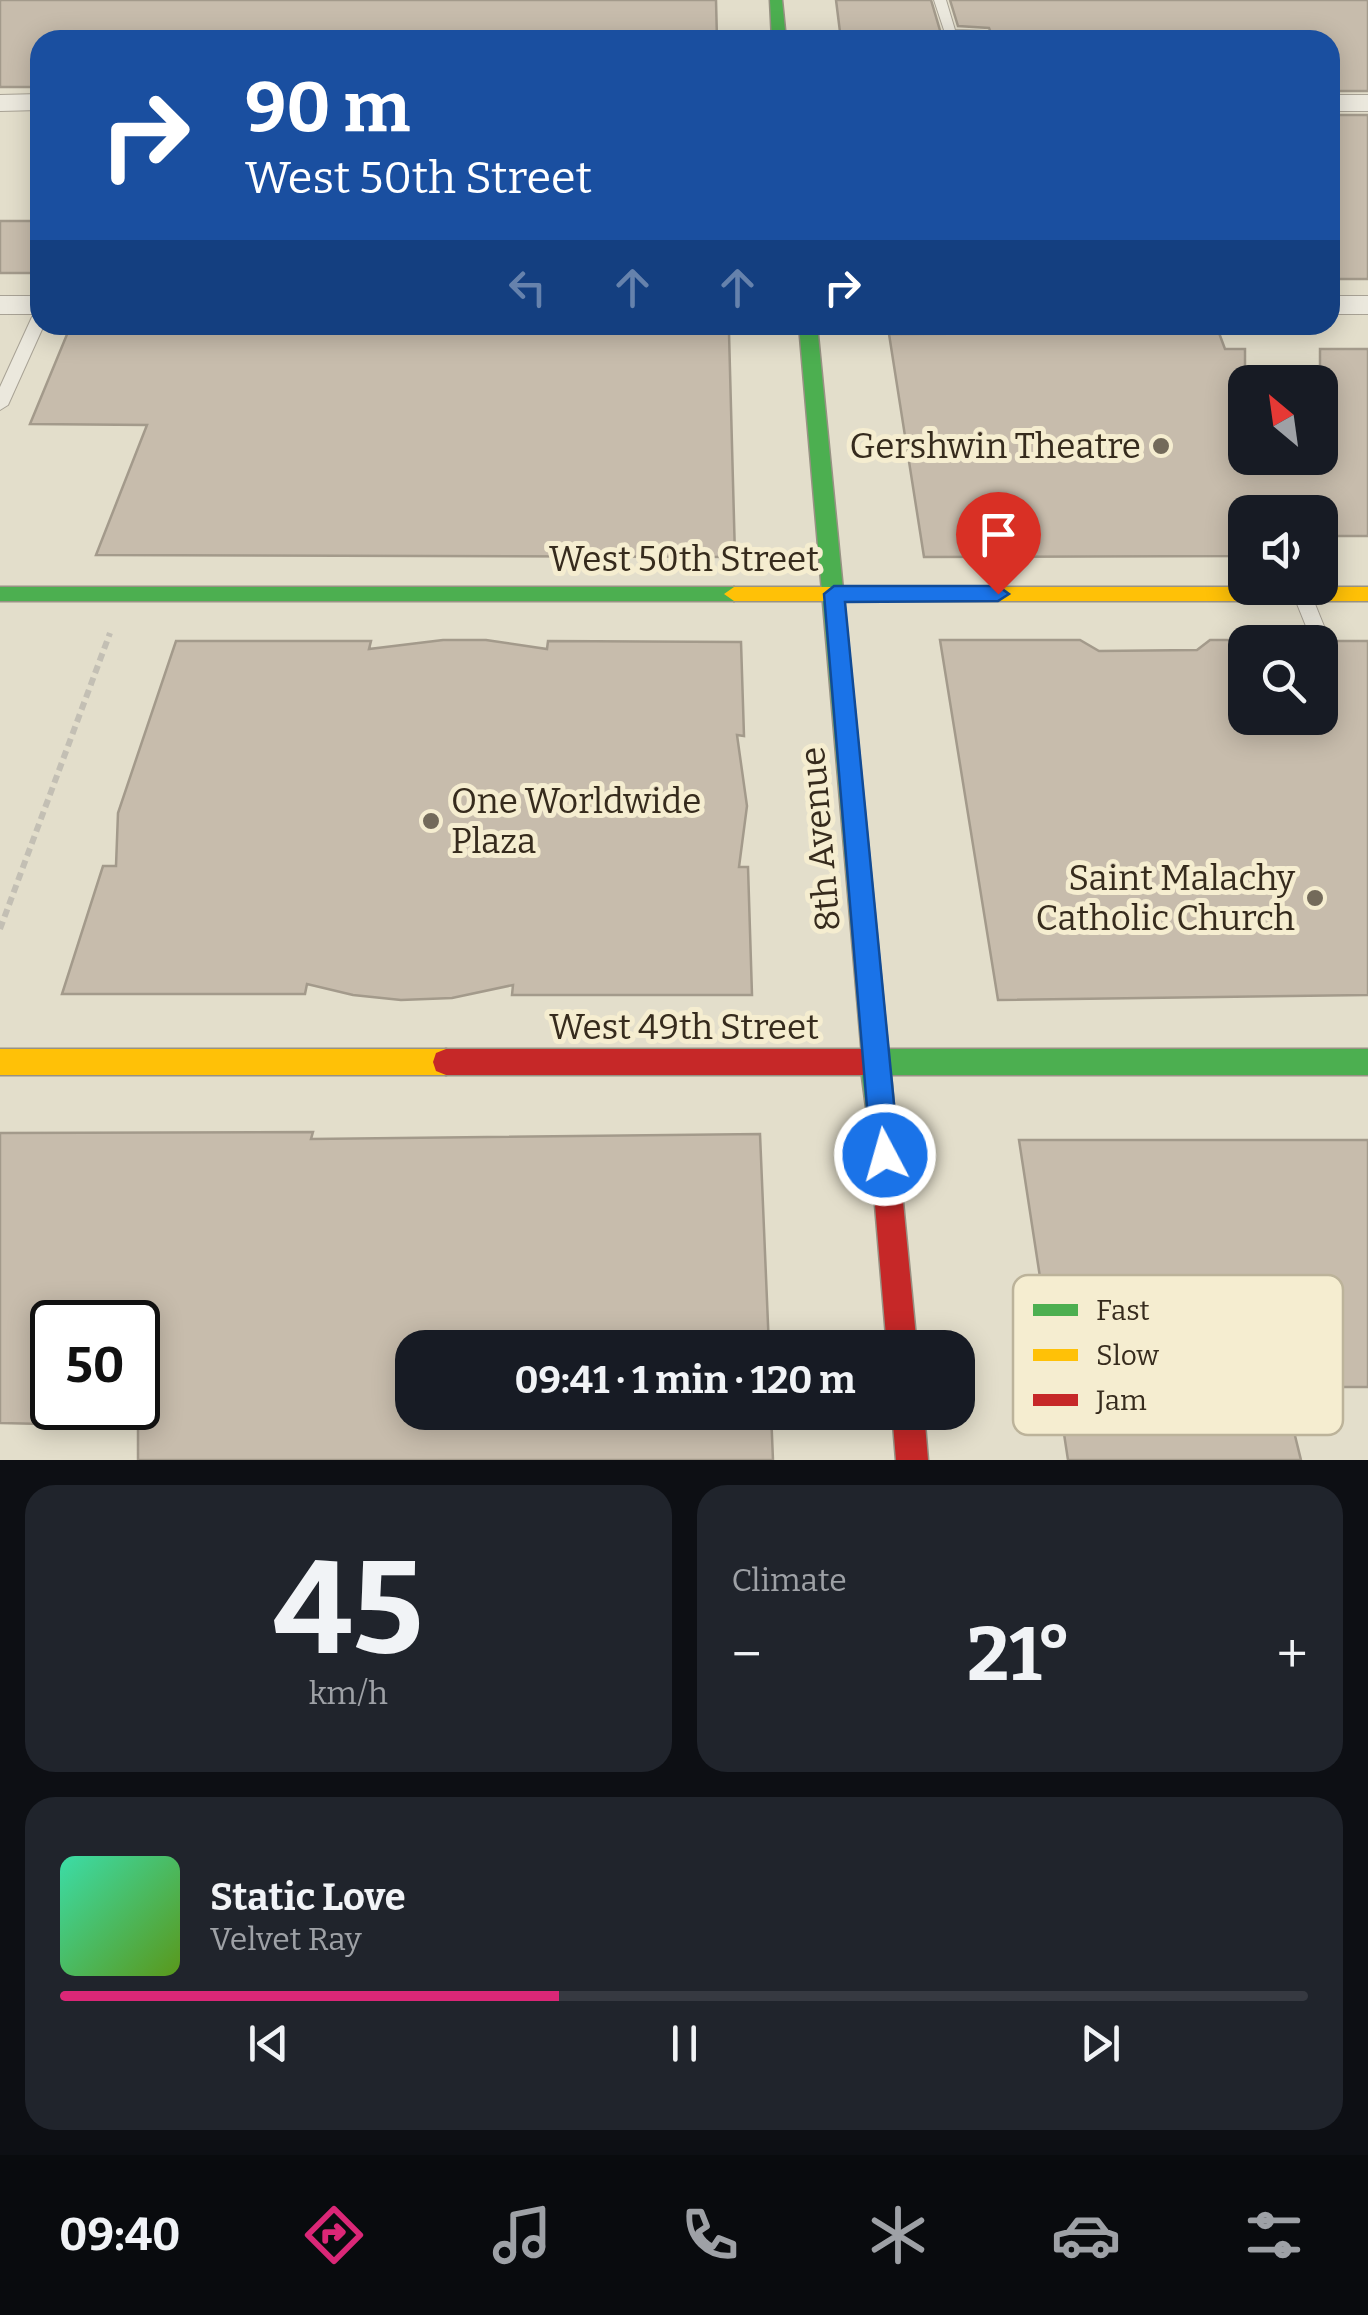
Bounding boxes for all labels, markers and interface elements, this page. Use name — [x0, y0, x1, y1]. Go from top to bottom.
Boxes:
text: 90 m — [245, 66, 410, 150]
icon: right — [80, 70, 210, 200]
text: West 50th Street — [245, 151, 592, 205]
icon: left — [500, 260, 555, 315]
icon: ahead — [605, 260, 660, 315]
icon: ahead — [710, 260, 765, 315]
icon: right — [815, 260, 870, 315]
north arrow — [1228, 365, 1338, 475]
map controls — [1228, 365, 1338, 735]
place label: Gershwin Theatre — [850, 425, 1141, 467]
marker: Gershwin Theatre — [1150, 435, 1172, 457]
pin — [956, 492, 1041, 595]
button: sound — [1228, 495, 1338, 605]
icon: arrive — [971, 507, 1026, 562]
street label: West 50th Street — [549, 538, 819, 580]
button: search — [1228, 625, 1338, 735]
street label: 8th Avenue — [791, 745, 849, 933]
place label: One Worldwide Plaza — [451, 780, 701, 862]
marker: One Worldwide Plaza — [420, 810, 442, 832]
place label: Saint Malachy Catholic Church — [1036, 857, 1295, 939]
marker: Saint Malachy Catholic Church — [1304, 887, 1326, 909]
street label: West 49th Street — [549, 1006, 819, 1048]
position arrow — [833, 1103, 937, 1207]
legend — [1013, 1275, 1343, 1435]
text: Fast — [1096, 1294, 1150, 1327]
speed limit sign: 50 — [30, 1300, 160, 1430]
text: Slow — [1096, 1339, 1159, 1372]
text: 09:41 · 1 min · 120 m — [514, 1357, 856, 1403]
text: Jam — [1095, 1384, 1147, 1417]
text: 45 — [273, 1531, 423, 1687]
text: Climate — [732, 1561, 847, 1599]
text: 21° — [967, 1610, 1071, 1700]
text: − — [732, 1622, 762, 1688]
text: + — [1277, 1622, 1308, 1688]
text: km/h — [309, 1674, 388, 1712]
text: Static Love — [210, 1874, 406, 1920]
text: Velvet Ray — [210, 1920, 362, 1958]
icon: previous — [241, 2016, 296, 2071]
icon: pause — [657, 2016, 712, 2071]
icon: next — [1073, 2016, 1128, 2071]
icon: directions — [299, 2200, 369, 2270]
icon: music — [487, 2200, 557, 2270]
icon: phone — [675, 2200, 745, 2270]
icon: climate — [863, 2200, 933, 2270]
icon: car — [1051, 2200, 1121, 2270]
icon: filters — [1239, 2200, 1309, 2270]
text: 09:40 — [59, 2208, 181, 2262]

